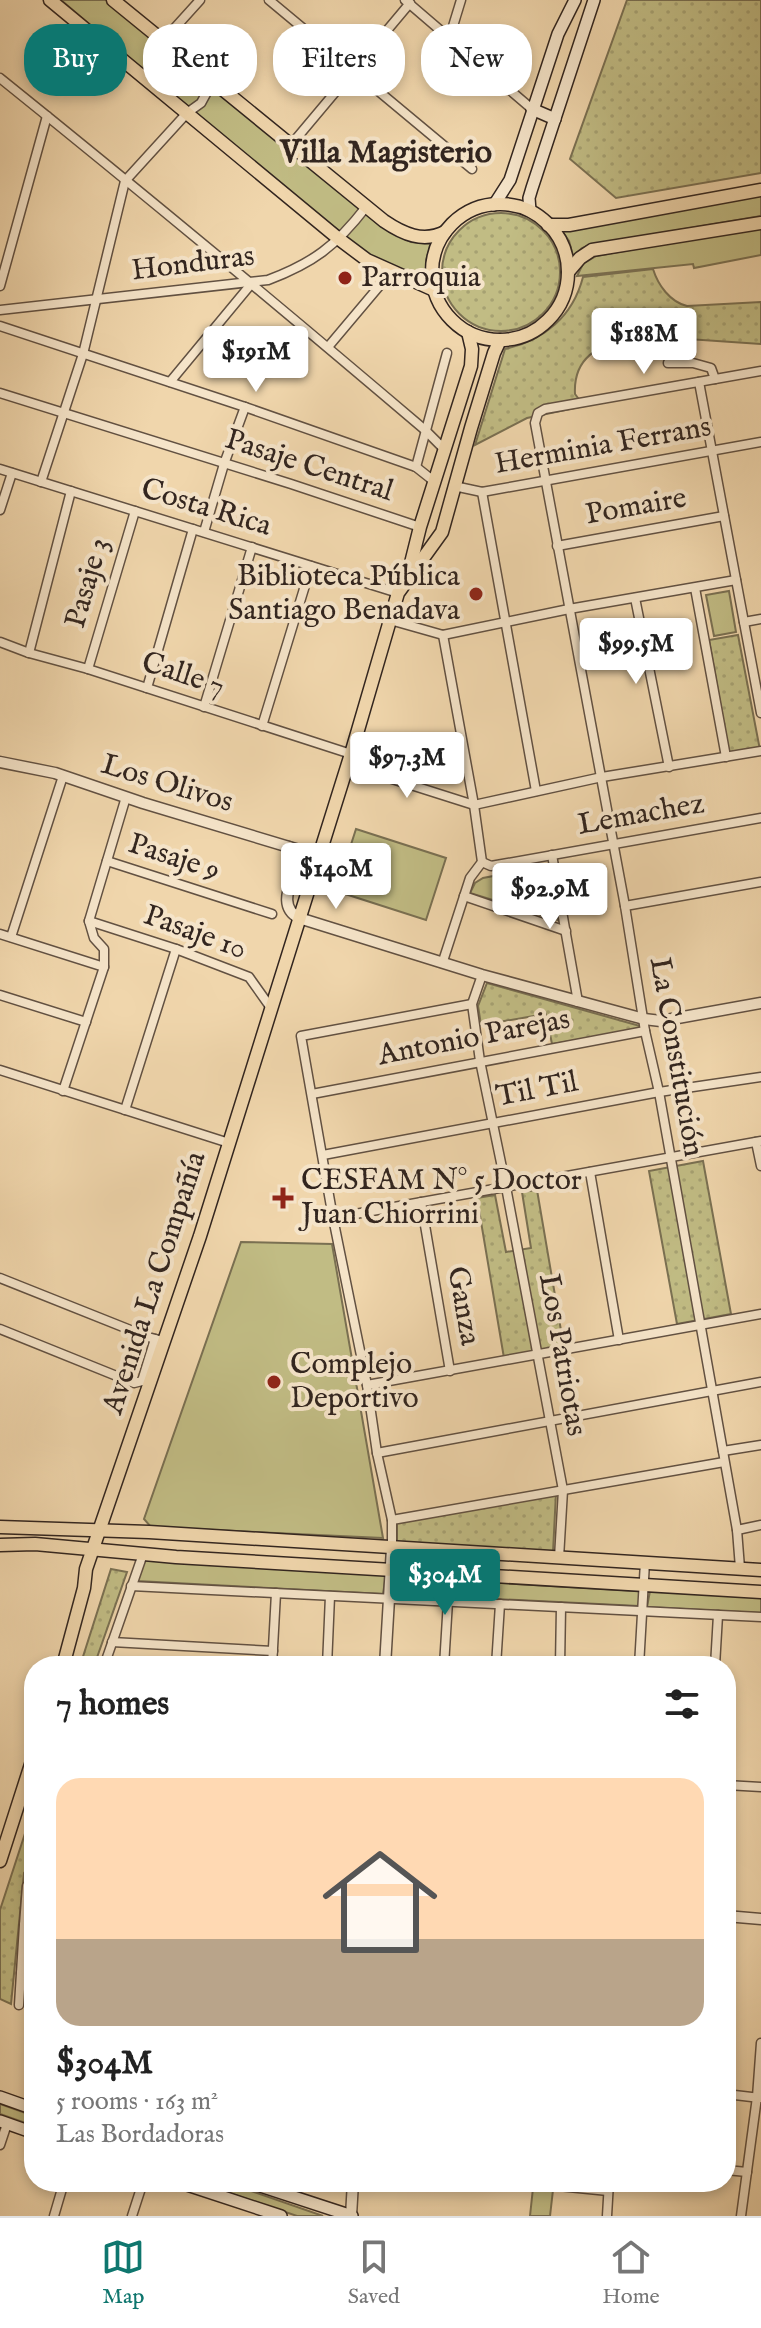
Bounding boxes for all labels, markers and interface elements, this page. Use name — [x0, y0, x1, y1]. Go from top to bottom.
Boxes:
chip: Buy — [24, 24, 127, 96]
chip: Rent — [143, 24, 257, 96]
chip: Filters — [273, 24, 405, 96]
chip: New — [421, 24, 532, 96]
district label: Villa Magisterio — [279, 133, 492, 174]
street label: Honduras — [129, 238, 257, 290]
place label: Parroquia — [361, 259, 481, 297]
marker: Parroquia — [336, 269, 354, 287]
pin: $188M — [588, 308, 700, 376]
text: $188M — [610, 317, 678, 350]
pin: $191M — [200, 326, 312, 394]
text: $191M — [221, 335, 291, 368]
street label: Herminia Ferrans — [492, 408, 714, 484]
street label: Pasaje Central — [220, 421, 399, 511]
street label: Costa Rica — [136, 470, 276, 546]
street label: Pomaire — [583, 479, 689, 535]
street label: Pasaje 3 — [57, 533, 119, 633]
place label: Biblioteca Pública Santiago Benadava — [228, 558, 460, 630]
marker: Biblioteca Pública Santiago Benadava — [467, 585, 485, 603]
pin: $99.5M — [571, 618, 701, 686]
text: $99.5M — [598, 627, 674, 660]
street label: Calle 7 — [137, 644, 229, 706]
pin: $97.3M — [342, 732, 472, 800]
text: $97.3M — [368, 741, 446, 774]
street label: Los Olivos — [97, 746, 237, 822]
street label: Lemachez — [575, 785, 707, 845]
street label: Pasaje 9 — [123, 825, 225, 891]
pin: $140M — [280, 843, 392, 911]
text: $140M — [299, 852, 373, 885]
pin: $92.9M — [485, 863, 615, 931]
text: $92.9M — [510, 872, 590, 905]
street label: Pasaje 10 — [138, 897, 252, 969]
street label: La Constitución — [640, 954, 712, 1160]
street label: Antonio Parejas — [374, 1001, 573, 1075]
street label: Til Til — [493, 1063, 582, 1117]
street label: Avenida La Compañía — [94, 1147, 215, 1420]
place label: CESFAM N° 5 Doctor Juan Chiorrini — [298, 1162, 582, 1234]
marker: CESFAM N° 5 Doctor Juan Chiorrini — [272, 1187, 294, 1209]
street label: Ganza — [437, 1263, 489, 1349]
street label: Los Patriotas — [529, 1271, 595, 1439]
place label: Complejo Deportivo — [290, 1346, 419, 1418]
marker: Complejo Deportivo — [265, 1373, 283, 1391]
pin: $304M — [389, 1549, 501, 1617]
text: $304M — [408, 1558, 482, 1591]
icon: filters — [660, 1682, 704, 1726]
text: 7 homes — [56, 1683, 169, 1726]
icon: home — [308, 1830, 452, 1974]
text: $304M — [56, 2042, 153, 2085]
text: 5 rooms · 163 m² — [56, 2085, 218, 2118]
text: Las Bordadoras — [56, 2118, 224, 2151]
tab: Map — [101, 2235, 145, 2311]
tab: Saved — [348, 2235, 400, 2311]
tab: Home — [602, 2235, 660, 2311]

